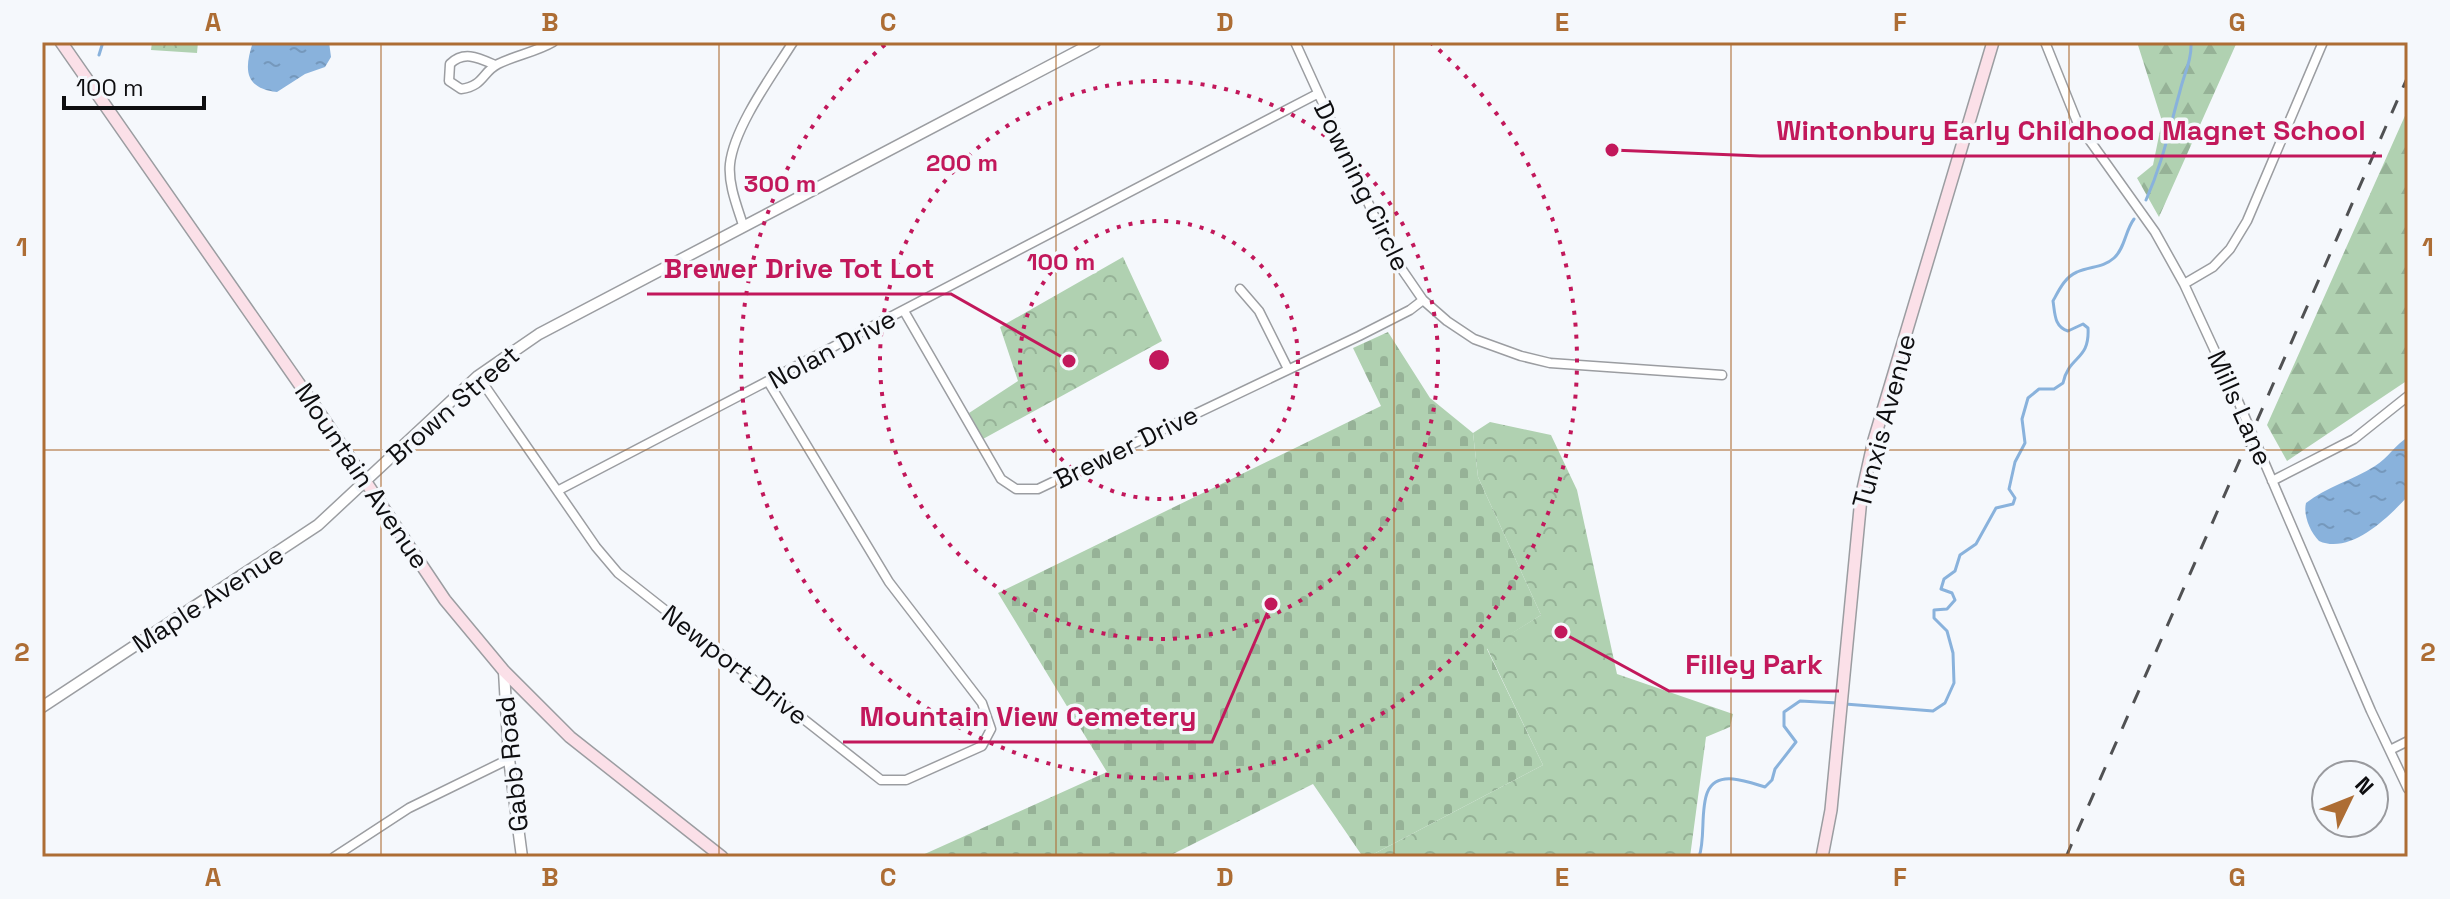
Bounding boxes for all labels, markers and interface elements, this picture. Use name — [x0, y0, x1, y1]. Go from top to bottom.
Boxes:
text: A — [205, 5, 222, 39]
text: B — [541, 5, 559, 39]
text: C — [880, 5, 896, 39]
text: D — [1216, 5, 1234, 39]
text: E — [1555, 5, 1569, 39]
text: F — [1893, 5, 1907, 39]
text: G — [2228, 5, 2246, 39]
scale bar — [64, 60, 204, 110]
text: 100 m — [76, 72, 144, 103]
street label: Downing Circle — [1306, 95, 1418, 277]
callout: Wintonbury Early Childhood Magnet School — [1760, 104, 2382, 156]
text: Wintonbury Early Childhood Magnet School — [1776, 112, 2366, 148]
text: 200 m — [926, 147, 998, 178]
text: 300 m — [744, 168, 816, 199]
text: 1 — [16, 230, 28, 264]
text: 1 — [2422, 230, 2434, 264]
callout: Brewer Drive Tot Lot — [647, 242, 951, 294]
text: 100 m — [1027, 246, 1095, 277]
text: Brewer Drive Tot Lot — [663, 250, 935, 286]
street label: Nolan Drive — [762, 301, 902, 397]
street label: Tunxis Avenue — [1844, 330, 1924, 512]
street label: Brown Street — [379, 338, 527, 472]
street label: Mills Lane — [2200, 345, 2280, 471]
centre of rings — [1145, 346, 1173, 374]
street label: Mountain Avenue — [287, 376, 437, 576]
street label: Brewer Drive — [1048, 397, 1204, 497]
street label: Maple Avenue — [126, 537, 290, 661]
street label: Newport Drive — [655, 597, 815, 733]
text: 2 — [14, 635, 30, 669]
text: 2 — [2420, 635, 2436, 669]
callout: Filley Park — [1669, 639, 1839, 691]
text: Filley Park — [1685, 646, 1823, 682]
callout: Mountain View Cemetery — [843, 690, 1212, 742]
street label: Gabb Road — [488, 695, 536, 833]
text: Mountain View Cemetery — [860, 698, 1196, 734]
north arrow — [2310, 759, 2390, 839]
text: N — [2349, 770, 2380, 800]
text: A — [205, 860, 222, 894]
text: B — [541, 860, 559, 894]
text: C — [880, 860, 896, 894]
text: D — [1216, 860, 1234, 894]
text: E — [1555, 860, 1569, 894]
text: F — [1893, 860, 1907, 894]
text: G — [2228, 860, 2246, 894]

